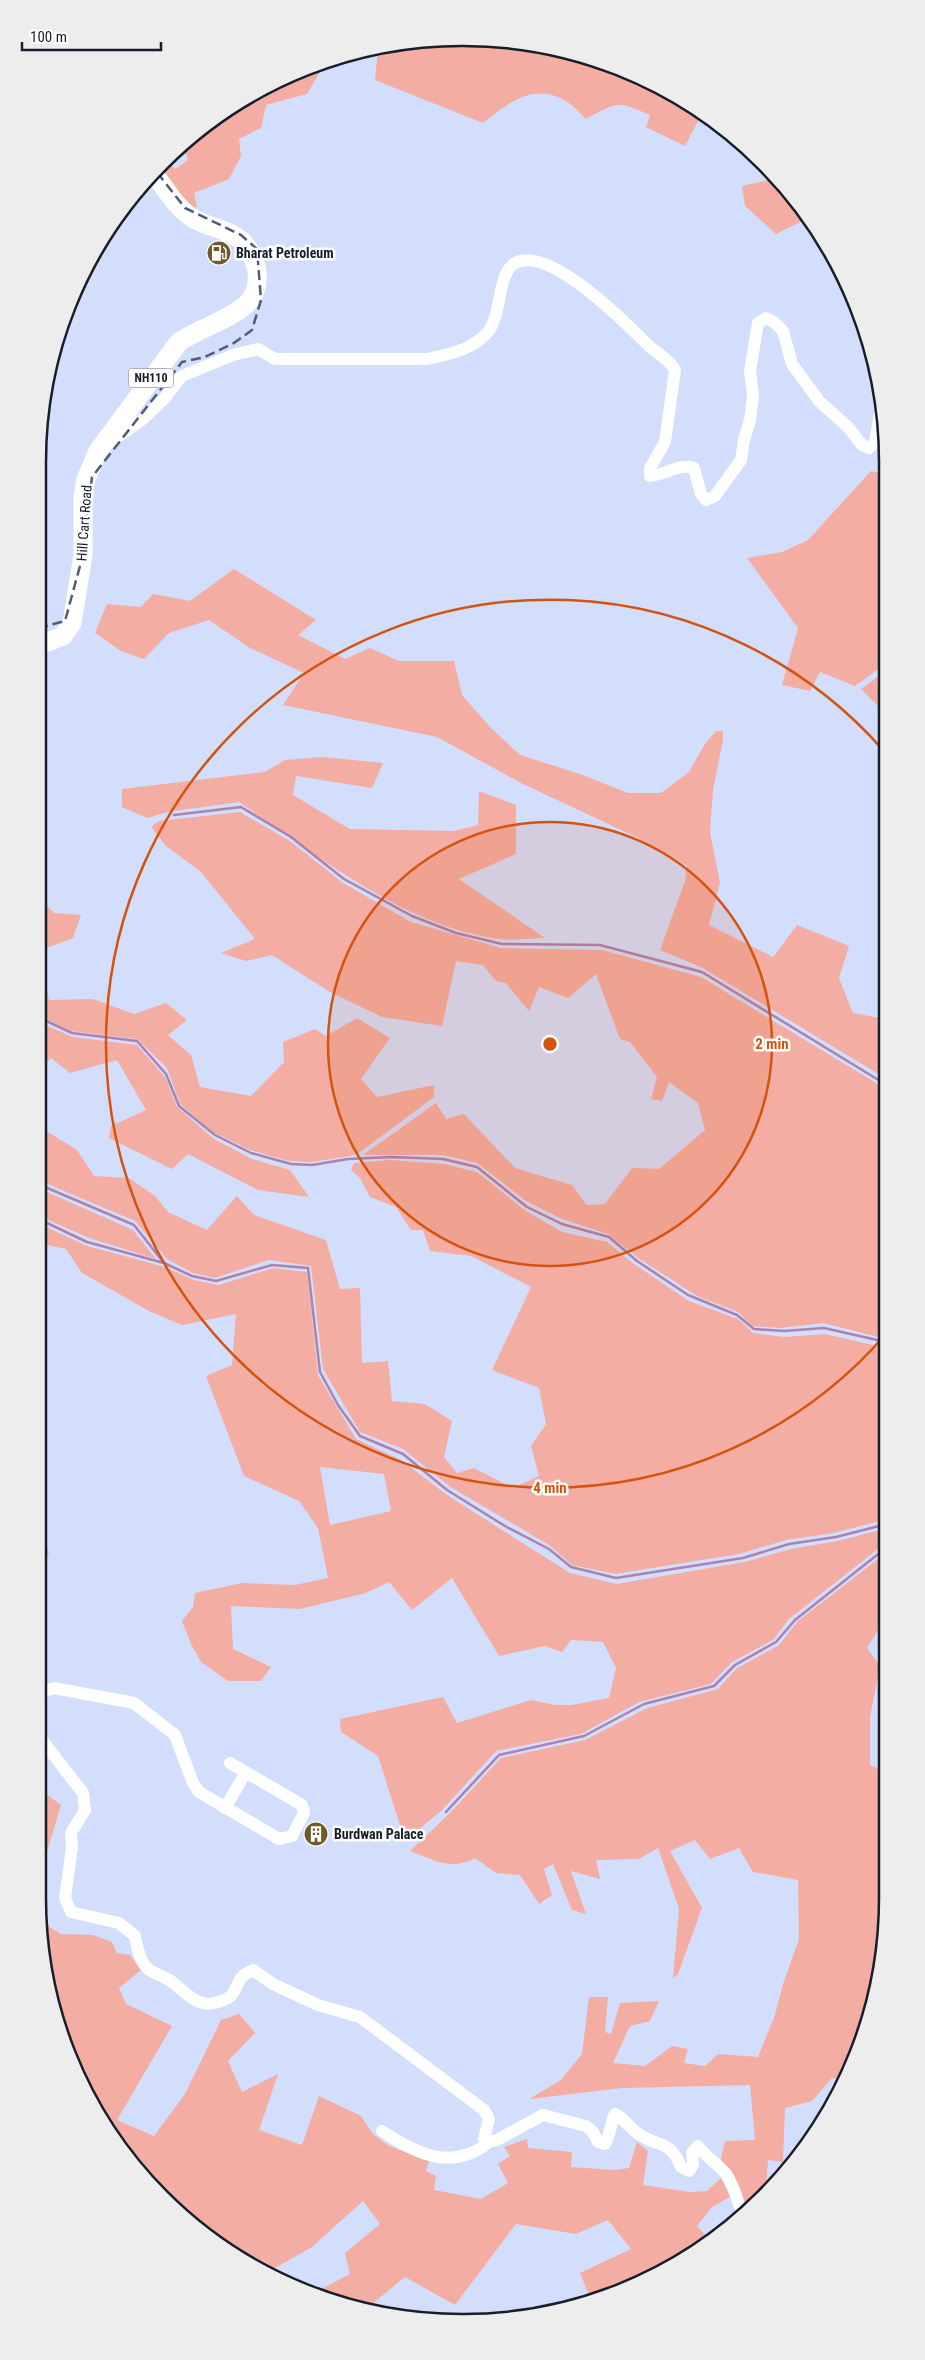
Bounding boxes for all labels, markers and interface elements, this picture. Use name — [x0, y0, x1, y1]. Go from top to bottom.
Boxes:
scale bar — [22, 20, 161, 52]
text: 100 m — [30, 28, 67, 46]
fuel station icon: Bharat Petroleum — [206, 240, 232, 266]
place label: Bharat Petroleum — [236, 245, 334, 261]
road number: NH110 — [128, 368, 174, 388]
street label: Hill Cart Road — [73, 484, 95, 562]
centre of rings — [541, 1035, 559, 1053]
text: 2 min — [755, 1035, 789, 1053]
text: 4 min — [533, 1479, 567, 1497]
building icon: Burdwan Palace — [303, 1821, 329, 1847]
place label: Burdwan Palace — [334, 1826, 424, 1842]

